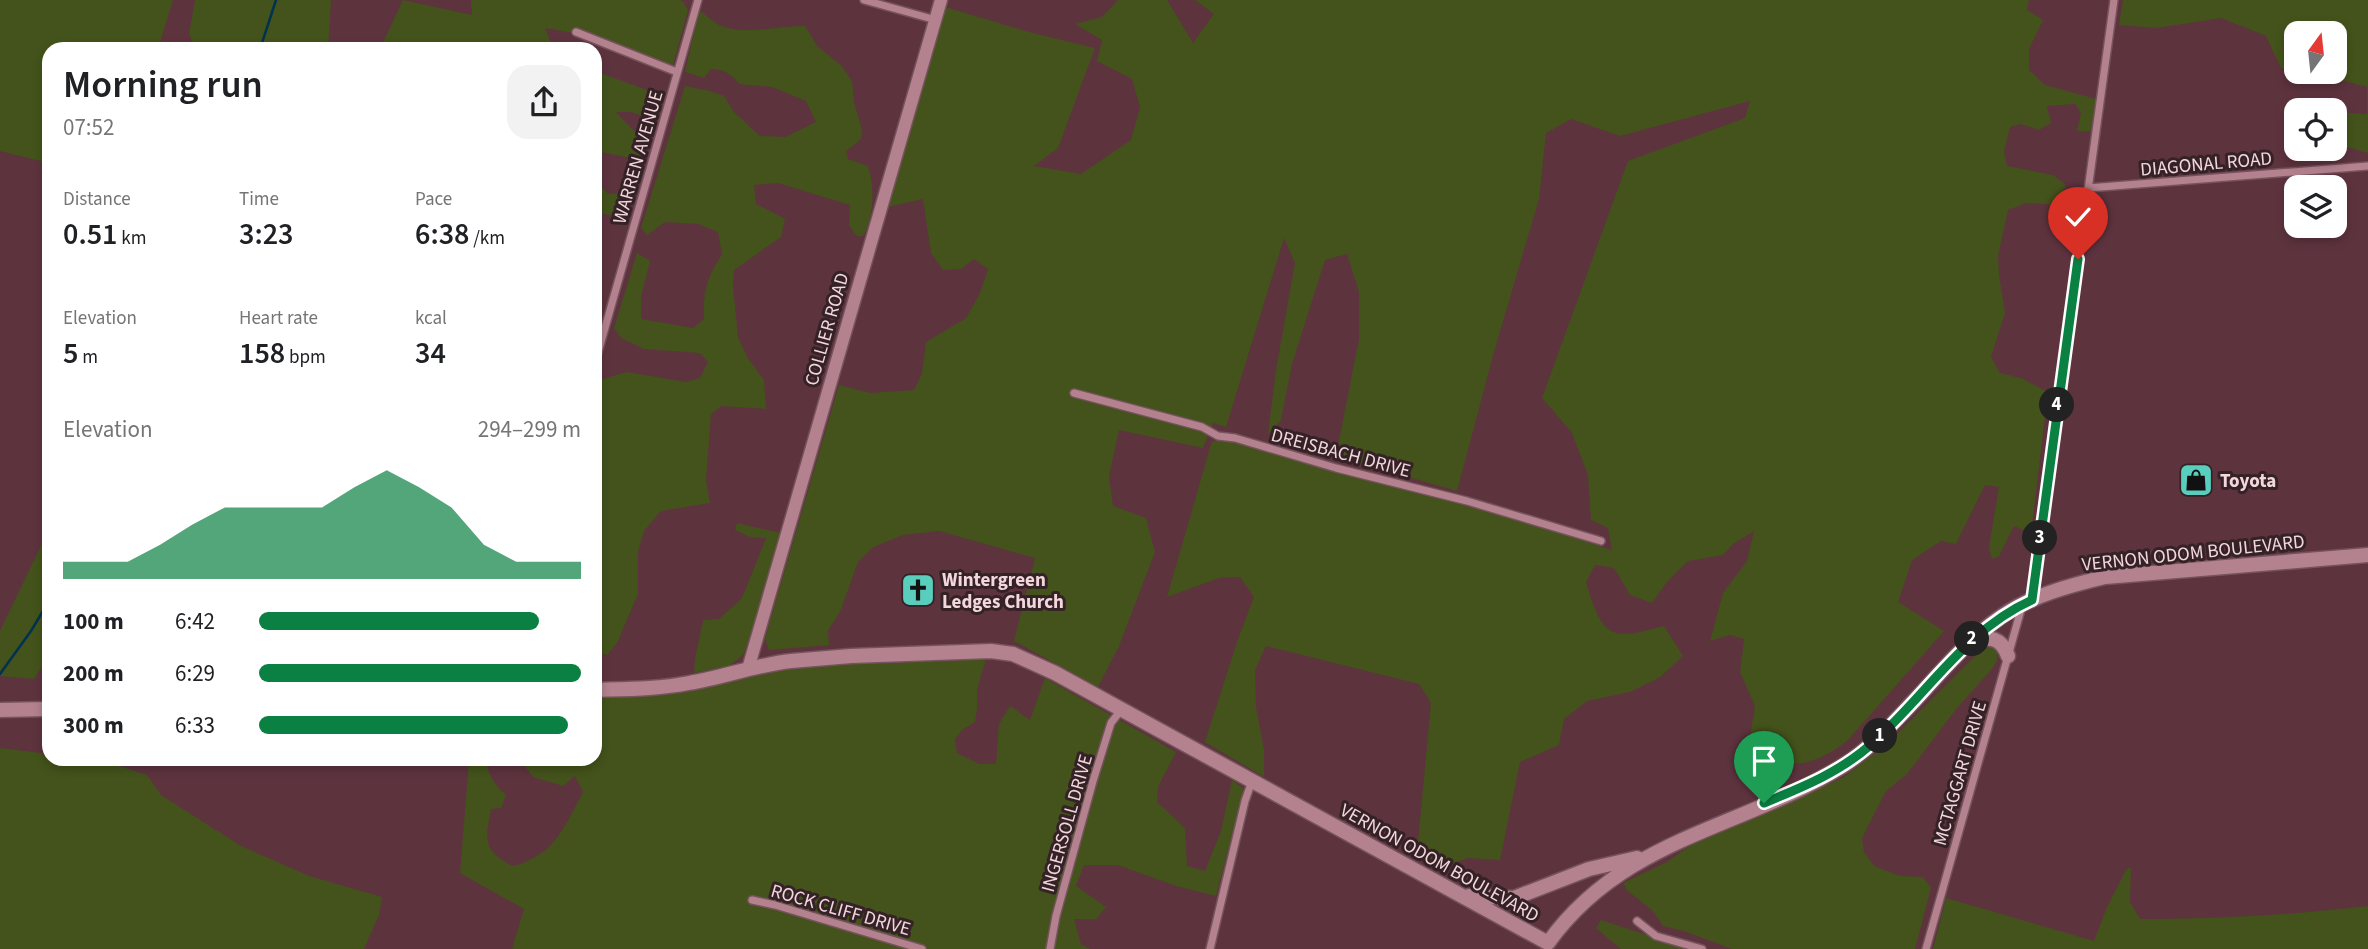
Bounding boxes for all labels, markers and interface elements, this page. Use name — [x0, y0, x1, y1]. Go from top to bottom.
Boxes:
north arrow — [2284, 21, 2347, 84]
map controls — [2284, 21, 2347, 238]
text: Morning run — [63, 58, 263, 112]
button: share — [507, 65, 581, 139]
street label: WARREN AVENUE — [607, 88, 670, 227]
button: locate — [2284, 98, 2347, 161]
text: 07:52 — [63, 111, 114, 144]
street label: DIAGONAL ROAD — [2139, 145, 2273, 184]
button: layers — [2284, 175, 2347, 238]
text: Distance — [63, 186, 131, 213]
text: Time — [239, 186, 279, 213]
text: Pace — [415, 186, 452, 213]
pin — [2048, 187, 2108, 259]
icon: check — [2059, 198, 2097, 236]
text: 0.51 — [63, 213, 117, 256]
text: 3:23 — [239, 213, 293, 256]
text: 6:38 — [415, 213, 469, 256]
text: km — [117, 225, 146, 252]
text: /km — [469, 225, 505, 252]
street label: COLLIER ROAD — [798, 270, 856, 389]
text: Elevation — [63, 305, 137, 332]
text: Heart rate — [239, 305, 318, 332]
text: kcal — [415, 305, 447, 332]
text: 5 — [63, 332, 78, 375]
text: 158 — [239, 332, 285, 375]
text: 34 — [415, 332, 446, 375]
text: m — [78, 344, 98, 371]
text: bpm — [285, 344, 326, 371]
pin: 4 — [2039, 388, 2074, 422]
text: 4 — [2051, 391, 2062, 418]
text: Elevation — [63, 413, 153, 446]
text: 294–299 m — [478, 413, 581, 446]
street label: DREISBACH DRIVE — [1268, 422, 1413, 485]
shop icon: Toyota — [2177, 461, 2215, 499]
place label: Toyota — [2220, 468, 2276, 495]
pin: 3 — [2022, 520, 2058, 556]
text: 3 — [2034, 524, 2045, 551]
street label: VERNON ODOM BOULEVARD — [2080, 528, 2306, 579]
place label: Wintergreen Ledges Church — [942, 567, 1064, 616]
church icon: Wintergreen Ledges Church — [899, 571, 937, 609]
text: 100 m — [63, 605, 124, 638]
text: 6:42 — [175, 605, 215, 638]
pin: 2 — [1954, 622, 1990, 656]
text: 2 — [1966, 625, 1977, 652]
text: 200 m — [63, 657, 124, 690]
text: 6:29 — [175, 657, 215, 690]
street label: MCTAGGART DRIVE — [1927, 698, 1994, 849]
text: 300 m — [63, 709, 124, 742]
text: 6:33 — [175, 709, 215, 742]
pin: 1 — [1862, 718, 1898, 754]
text: 1 — [1874, 722, 1885, 749]
pin — [1734, 731, 1794, 803]
icon: arrive — [1745, 742, 1783, 780]
street label: INGERSOLL DRIVE — [1035, 751, 1100, 895]
street label: VERNON ODOM BOULEVARD — [1335, 797, 1544, 929]
street label: ROCK CLIFF DRIVE — [768, 878, 914, 943]

